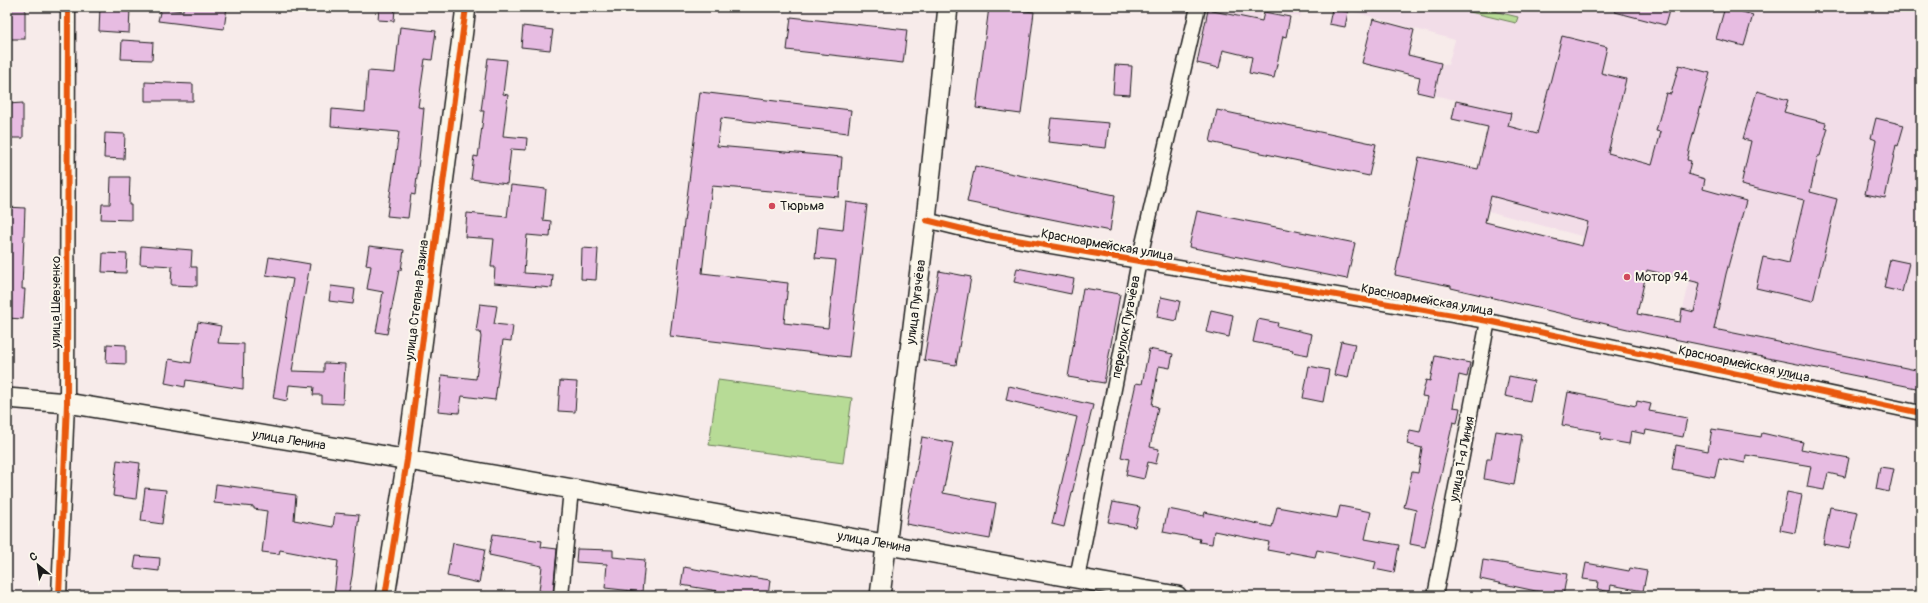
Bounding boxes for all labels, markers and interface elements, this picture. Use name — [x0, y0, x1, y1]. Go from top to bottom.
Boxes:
place label: Тюрьма — [780, 198, 824, 214]
marker: Тюрьма — [767, 201, 777, 211]
street label: Красноармейская улица — [1040, 226, 1174, 264]
street label: улица Степана Разина — [402, 239, 432, 362]
street label: улица Шевченко — [48, 256, 64, 349]
street label: улица Пугачёва — [903, 259, 929, 346]
place label: Мотор 94 — [1635, 269, 1688, 285]
marker: Мотор 94 — [1622, 272, 1632, 282]
street label: переулок Пугачёва — [1108, 274, 1144, 380]
street label: Красноармейская улица — [1360, 281, 1494, 319]
street label: Красноармейская улица — [1677, 342, 1811, 386]
street label: улица 1-я Линия — [1446, 415, 1478, 504]
street label: улица Ленина — [250, 426, 327, 454]
street label: улица Ленина — [835, 528, 912, 556]
north arrow — [18, 545, 58, 585]
text: С — [27, 549, 40, 564]

